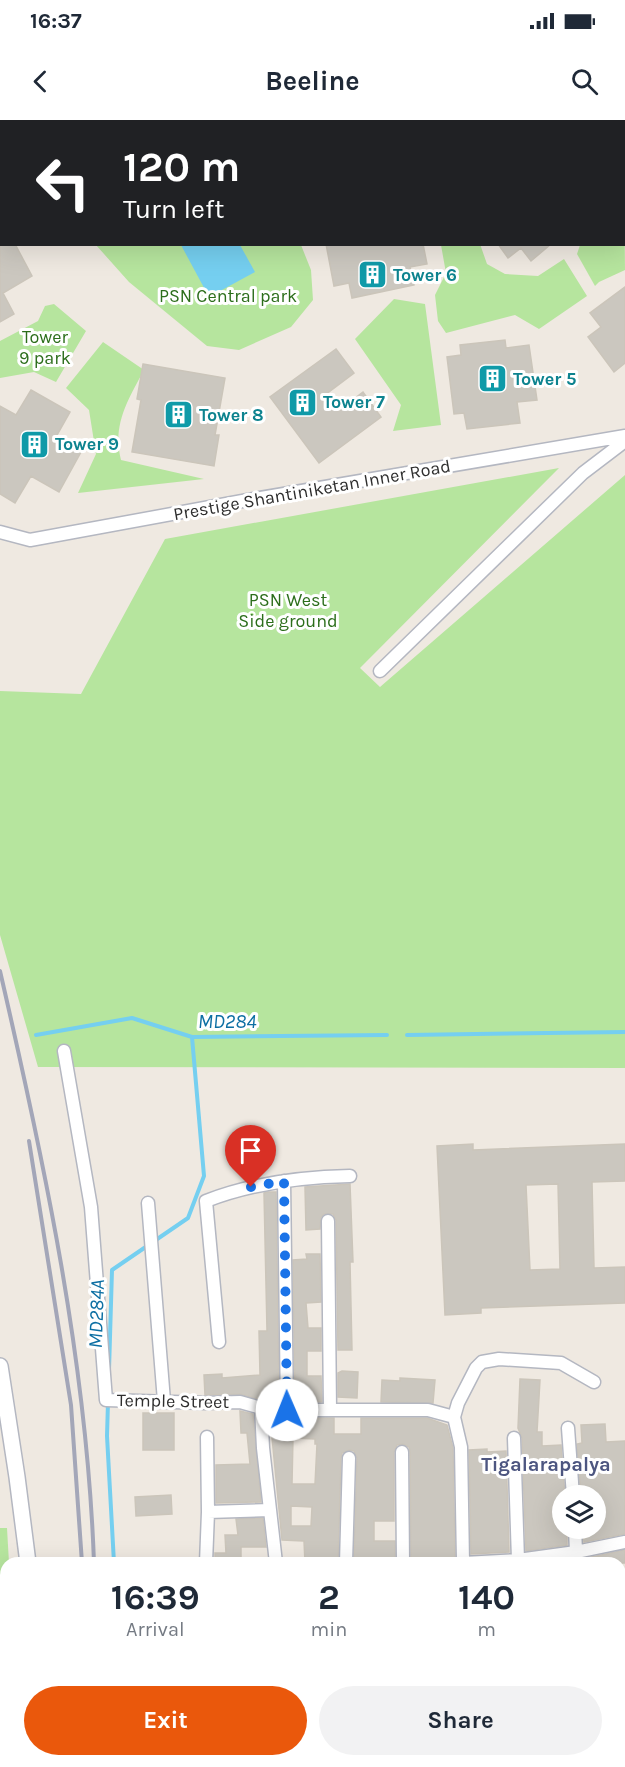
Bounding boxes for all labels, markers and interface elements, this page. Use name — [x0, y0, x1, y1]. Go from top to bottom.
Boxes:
text: 16:37 — [30, 8, 82, 34]
icon: back — [24, 65, 57, 98]
text: Beeline — [265, 65, 360, 97]
icon: search — [568, 65, 601, 98]
text: 120 m — [123, 142, 240, 192]
icon: left — [24, 144, 102, 222]
text: Turn left — [123, 193, 224, 225]
building icon: Tower 6 — [356, 259, 388, 291]
place label: Tower 6 — [393, 264, 457, 286]
park label: PSN Central park — [159, 285, 297, 307]
park label: Tower 9 park — [19, 326, 71, 369]
building icon: Tower 5 — [476, 363, 508, 395]
place label: Tower 5 — [513, 368, 576, 390]
building icon: Tower 7 — [286, 386, 318, 418]
place label: Tower 7 — [323, 391, 385, 413]
building icon: Tower 8 — [162, 399, 194, 431]
place label: Tower 8 — [199, 404, 264, 426]
building icon: Tower 9 — [18, 428, 50, 460]
place label: Tower 9 — [55, 433, 119, 455]
street label: Prestige Shantiniketan Inner Road — [172, 455, 452, 525]
park label: PSN West Side ground — [238, 589, 338, 632]
water label: MD284 — [198, 1010, 257, 1033]
pin — [225, 1125, 276, 1187]
icon: arrive — [234, 1134, 267, 1167]
water label: MD284A — [84, 1279, 109, 1349]
position arrow — [255, 1378, 319, 1442]
street label: Temple Street — [117, 1389, 230, 1413]
district label: Tigalarapalya — [481, 1453, 611, 1476]
map controls — [552, 1485, 606, 1539]
button: layers — [552, 1485, 606, 1539]
text: 16:39 — [111, 1576, 200, 1618]
text: 2 — [318, 1576, 340, 1618]
text: 140 — [458, 1576, 515, 1618]
text: Arrival — [126, 1618, 185, 1641]
text: min — [310, 1618, 347, 1641]
text: m — [477, 1618, 496, 1641]
button: Exit — [24, 1686, 307, 1755]
button: Share — [319, 1686, 602, 1755]

